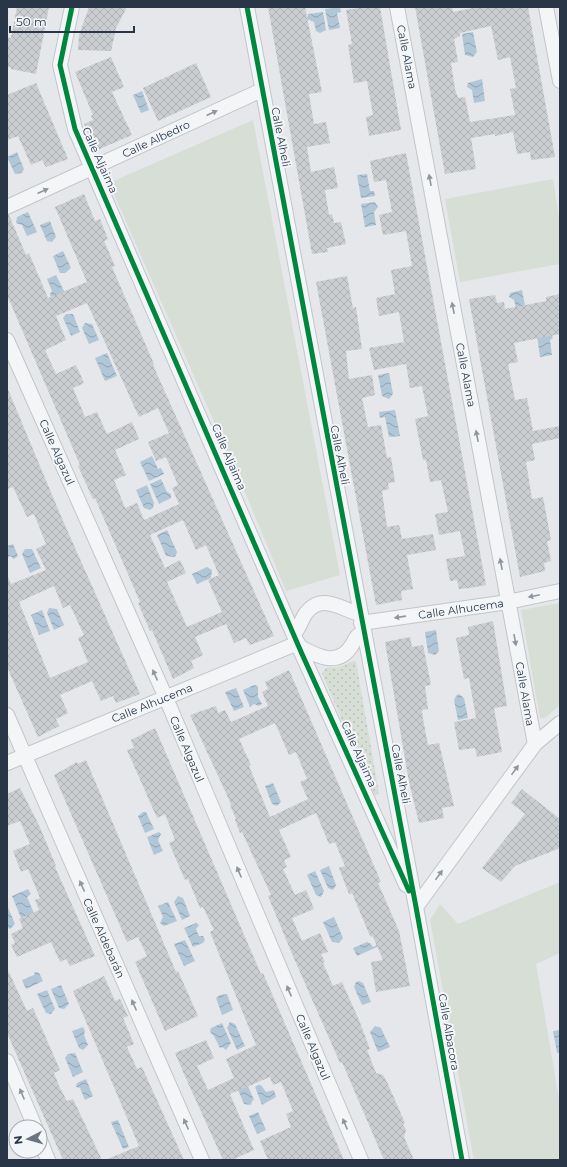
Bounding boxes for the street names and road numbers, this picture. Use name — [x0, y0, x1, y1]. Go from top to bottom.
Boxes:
street label: Calle Alama — [394, 24, 420, 90]
street label: Calle Alheli — [268, 106, 294, 168]
street label: Calle Albedro — [120, 117, 192, 161]
street label: Calle Aljaima — [79, 125, 121, 195]
street label: Calle Alama — [453, 342, 479, 408]
street label: Calle Algazul — [36, 417, 78, 487]
street label: Calle Aljaima — [209, 422, 249, 492]
street label: Calle Alheli — [327, 424, 353, 486]
street label: Calle Alhucema — [417, 596, 505, 622]
street label: Calle Alama — [512, 661, 538, 727]
street label: Calle Alhucema — [109, 680, 195, 726]
street label: Calle Algazul — [167, 714, 207, 784]
street label: Calle Aljaima — [338, 719, 380, 789]
street label: Calle Alheli — [388, 743, 414, 805]
street label: Calle Aldebarán — [80, 896, 128, 980]
street label: Calle Albacora — [435, 992, 463, 1072]
street label: Calle Algazul — [293, 1012, 333, 1082]

